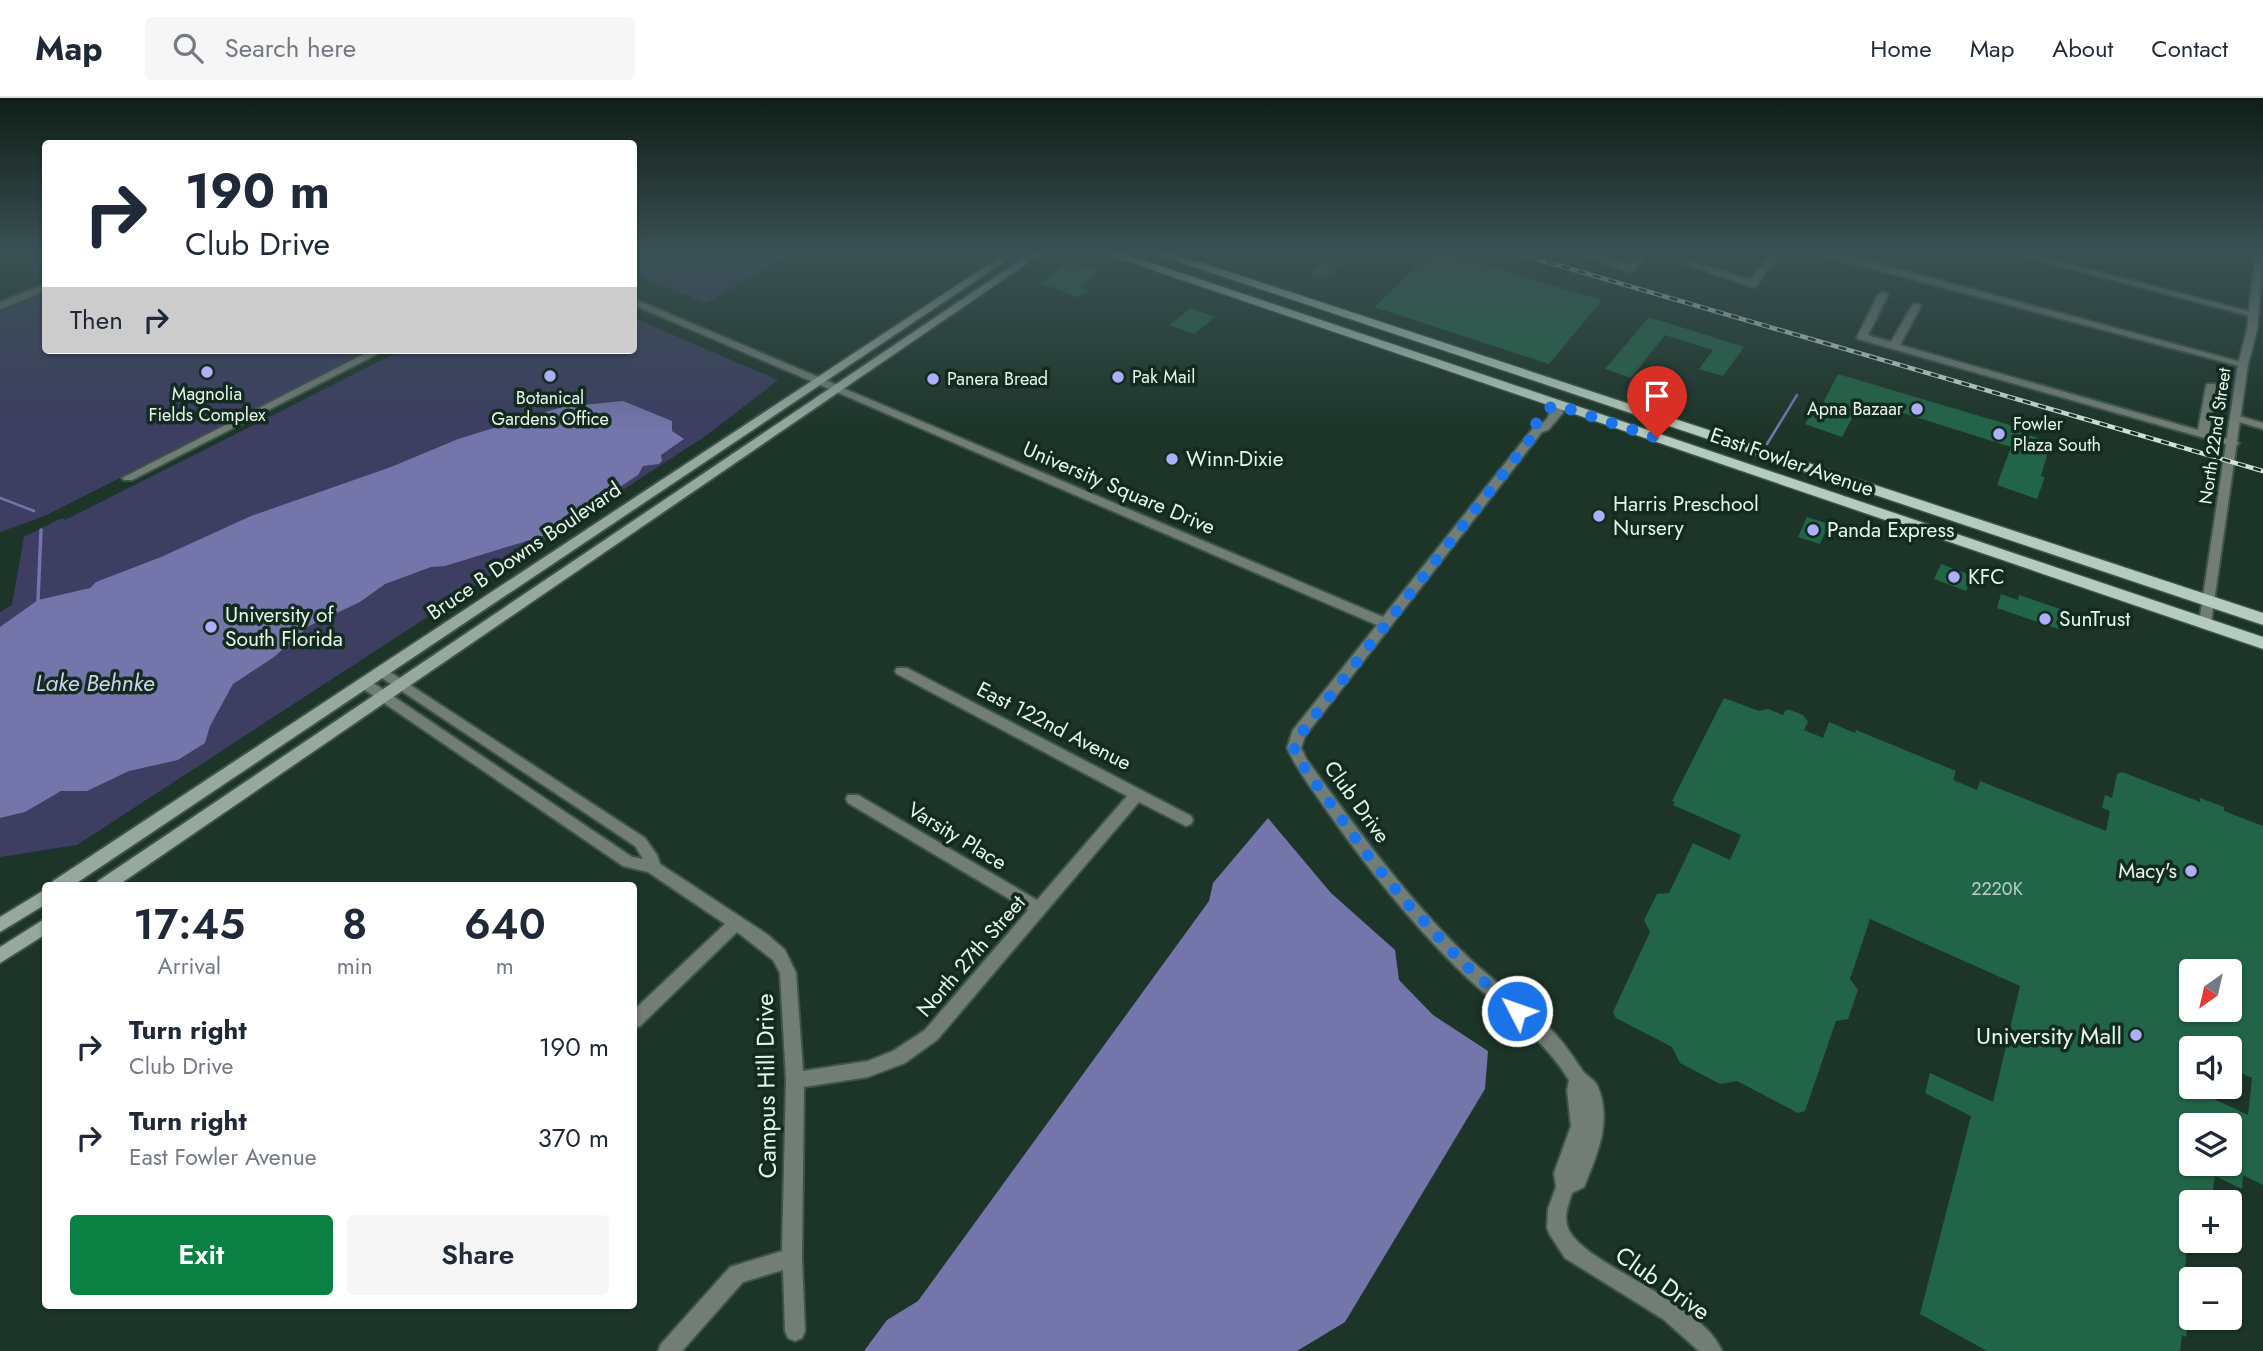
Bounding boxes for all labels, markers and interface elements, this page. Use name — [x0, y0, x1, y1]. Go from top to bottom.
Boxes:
search box — [145, 17, 635, 80]
text: Map — [35, 25, 103, 72]
icon: search — [169, 29, 207, 67]
text: Search here — [225, 29, 356, 67]
text: Home — [1870, 31, 1932, 66]
text: Map — [1970, 31, 2014, 66]
text: About — [2052, 31, 2113, 66]
text: Contact — [2151, 31, 2228, 66]
text: 190 m — [185, 156, 330, 226]
icon: right — [70, 168, 161, 259]
text: Club Drive — [185, 221, 330, 267]
text: Then — [70, 301, 123, 339]
icon: right — [137, 301, 175, 339]
marker: Magnolia Fields Complex — [199, 364, 215, 380]
place label: Pak Mail — [1132, 364, 1195, 390]
street label: North 22nd Street — [2193, 365, 2238, 506]
place label: Panera Bread — [947, 366, 1048, 392]
pin — [1627, 366, 1687, 438]
marker: Botanical Gardens Office — [542, 368, 558, 384]
marker: Pak Mail — [1110, 369, 1126, 385]
marker: Panera Bread — [925, 371, 941, 387]
icon: arrive — [1638, 377, 1676, 415]
place label: Magnolia Fields Complex — [148, 381, 266, 428]
place label: Botanical Gardens Office — [491, 385, 609, 432]
place label: Apna Bazaar — [1807, 396, 1904, 422]
marker: Apna Bazaar — [1909, 401, 1925, 417]
place label: Fowler Plaza South — [2013, 411, 2101, 458]
street label: East Fowler Avenue — [1706, 420, 1878, 504]
marker: Fowler Plaza South — [1991, 426, 2007, 442]
street label: University Square Drive — [1018, 434, 1220, 542]
place label: Winn-Dixie — [1186, 444, 1284, 474]
marker: Winn-Dixie — [1164, 451, 1180, 467]
street label: Bruce B Downs Boulevard — [421, 475, 627, 627]
place label: Harris Preschool Nursery — [1613, 489, 1759, 543]
marker: Harris Preschool Nursery — [1591, 508, 1607, 524]
place label: Panda Express — [1827, 515, 1954, 545]
marker: Panda Express — [1805, 522, 1821, 538]
place label: KFC — [1968, 562, 2005, 592]
marker: KFC — [1946, 569, 1962, 585]
place label: University of South Florida — [225, 600, 343, 654]
place label: SunTrust — [2059, 604, 2130, 634]
marker: SunTrust — [2037, 611, 2053, 627]
marker: University of South Florida — [203, 619, 219, 635]
water label: Lake Behnke — [35, 666, 155, 700]
street label: East 122nd Avenue — [972, 674, 1136, 778]
street label: Club Drive — [1317, 755, 1397, 849]
street label: Varsity Place — [902, 795, 1012, 878]
place label: Macy's — [2118, 856, 2177, 886]
marker: Macy's — [2183, 863, 2199, 879]
house number: 2220K — [1971, 876, 2024, 902]
street label: North 27th Street — [910, 889, 1032, 1023]
text: 17:45 — [133, 894, 245, 955]
text: 8 — [342, 894, 367, 955]
text: 640 — [464, 894, 546, 955]
text: Arrival — [158, 949, 221, 983]
text: min — [337, 949, 373, 983]
text: m — [496, 949, 514, 983]
north arrow — [2179, 959, 2242, 1022]
map controls — [2179, 959, 2242, 1330]
position arrow — [1480, 974, 1554, 1048]
street label: Campus Hill Drive — [747, 993, 785, 1179]
text: Turn right — [129, 1011, 247, 1049]
place label: University Mall — [1976, 1018, 2122, 1053]
marker: University Mall — [2128, 1027, 2144, 1043]
icon: right — [70, 1028, 108, 1066]
text: 190 m — [539, 1028, 609, 1066]
button: sound — [2179, 1036, 2242, 1099]
text: Club Drive — [129, 1049, 233, 1083]
text: Turn right — [129, 1102, 247, 1140]
button: layers — [2179, 1113, 2242, 1176]
icon: right — [70, 1119, 108, 1157]
text: 370 m — [538, 1119, 609, 1157]
text: East Fowler Avenue — [129, 1140, 317, 1174]
button: + — [2179, 1190, 2242, 1253]
button: Exit — [70, 1215, 333, 1295]
button: Share — [347, 1215, 609, 1295]
street label: Club Drive — [1608, 1237, 1718, 1329]
button: − — [2179, 1267, 2242, 1330]

